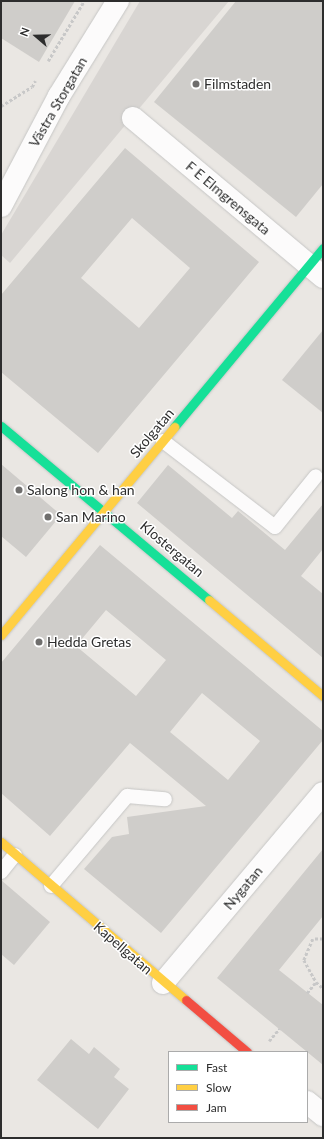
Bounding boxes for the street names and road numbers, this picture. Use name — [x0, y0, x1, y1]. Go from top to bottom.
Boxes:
street label: Västra Storgatan — [25, 54, 91, 150]
street label: F E Elmgrensgata — [182, 158, 274, 238]
street label: Skolgatan — [126, 405, 178, 461]
street label: Klostergatan — [137, 518, 207, 580]
street label: Nygatan — [220, 863, 266, 913]
street label: Kapellgatan — [90, 918, 156, 978]

